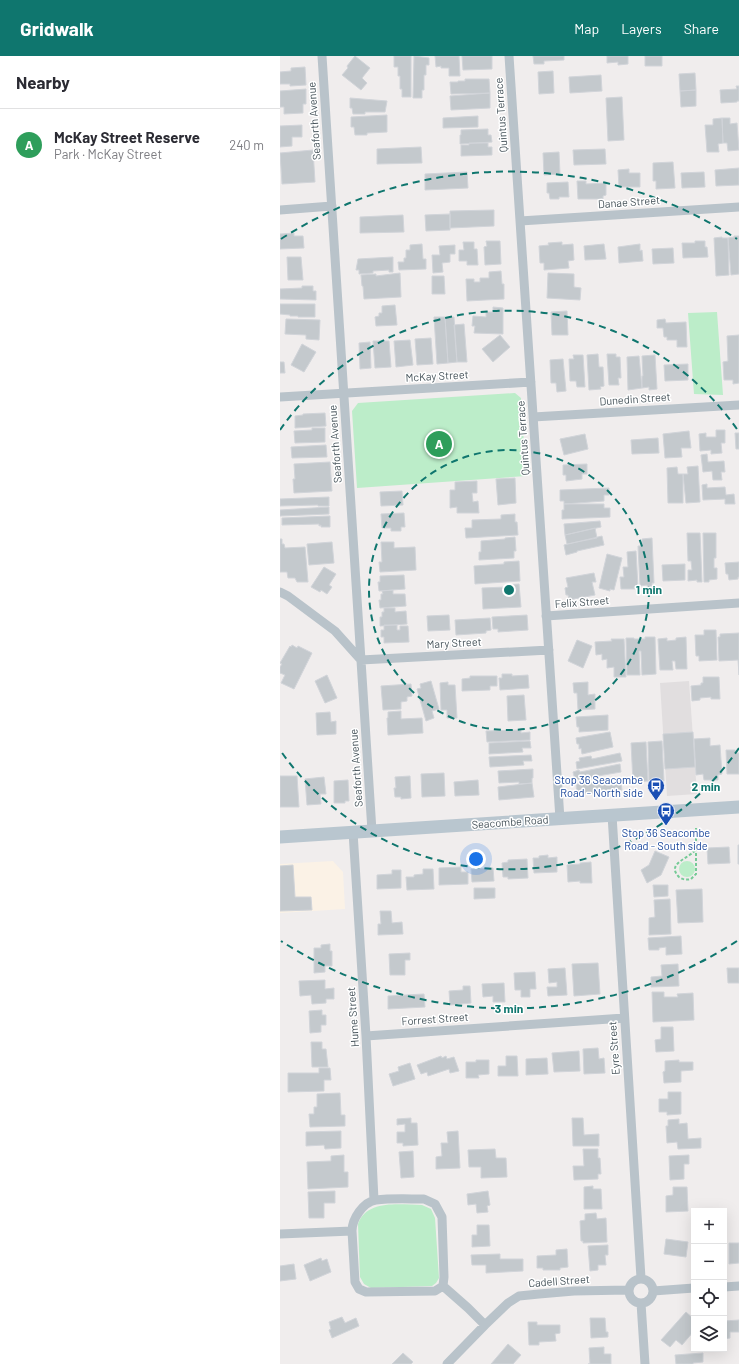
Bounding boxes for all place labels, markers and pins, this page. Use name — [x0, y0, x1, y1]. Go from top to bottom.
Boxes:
pin: A — [426, 429, 452, 459]
centre of rings — [502, 583, 516, 597]
place label: Stop 36 Seacombe Road - North side — [555, 773, 643, 799]
bus stop icon: Stop 36 Seacombe Road - North side — [646, 776, 666, 801]
bus stop icon: Stop 36 Seacombe Road - South side — [656, 801, 676, 826]
place label: Stop 36 Seacombe Road - South side — [622, 826, 710, 852]

